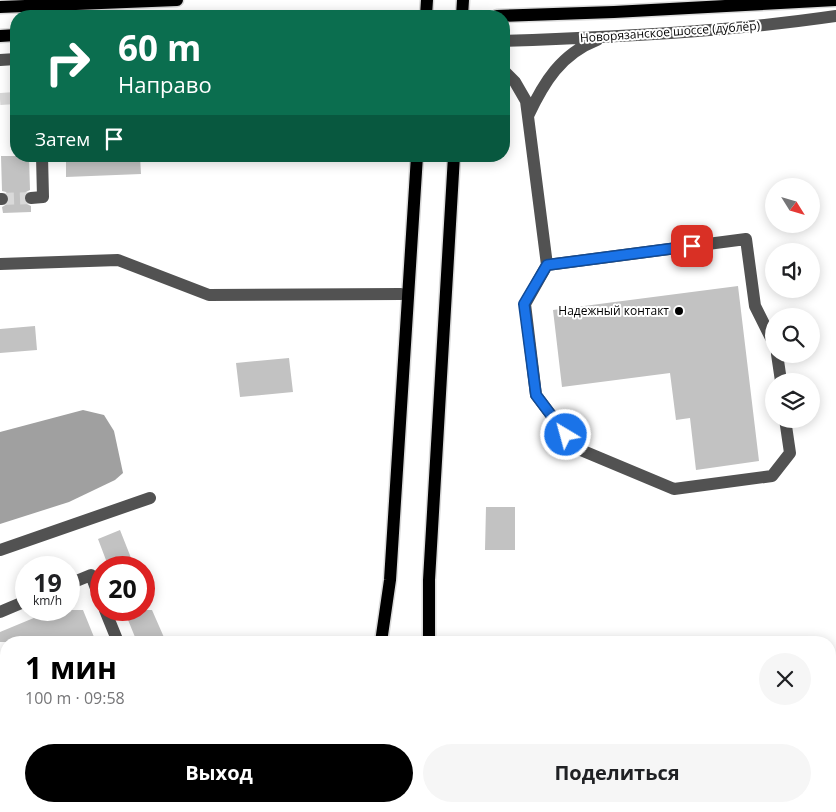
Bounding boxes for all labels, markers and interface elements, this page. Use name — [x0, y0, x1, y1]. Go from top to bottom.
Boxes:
street label: Новорязанское шоссе (дублёр) — [579, 17, 761, 46]
text: 60 m — [118, 24, 201, 71]
icon: right — [35, 30, 100, 95]
text: Направо — [118, 69, 212, 99]
icon: arrive — [100, 125, 128, 153]
text: Затем — [35, 126, 90, 152]
north arrow — [765, 178, 820, 232]
map controls — [765, 178, 820, 428]
pin — [671, 225, 713, 267]
icon: arrive — [678, 232, 706, 260]
button: sound — [765, 243, 820, 298]
place label: Надежный контакт — [558, 302, 669, 319]
marker: Надежный контакт — [673, 305, 685, 317]
button: search — [765, 308, 820, 363]
button: layers — [765, 373, 820, 428]
position arrow — [539, 408, 591, 460]
speed limit sign: 20 — [90, 556, 155, 621]
text: 19 — [33, 565, 62, 599]
text: km/h — [33, 592, 62, 609]
text: 1 мин — [25, 647, 117, 688]
button: close — [759, 653, 811, 705]
text: 100 m · 09:58 — [25, 687, 125, 709]
button: Выход — [25, 744, 413, 802]
button: Поделиться — [423, 744, 811, 802]

